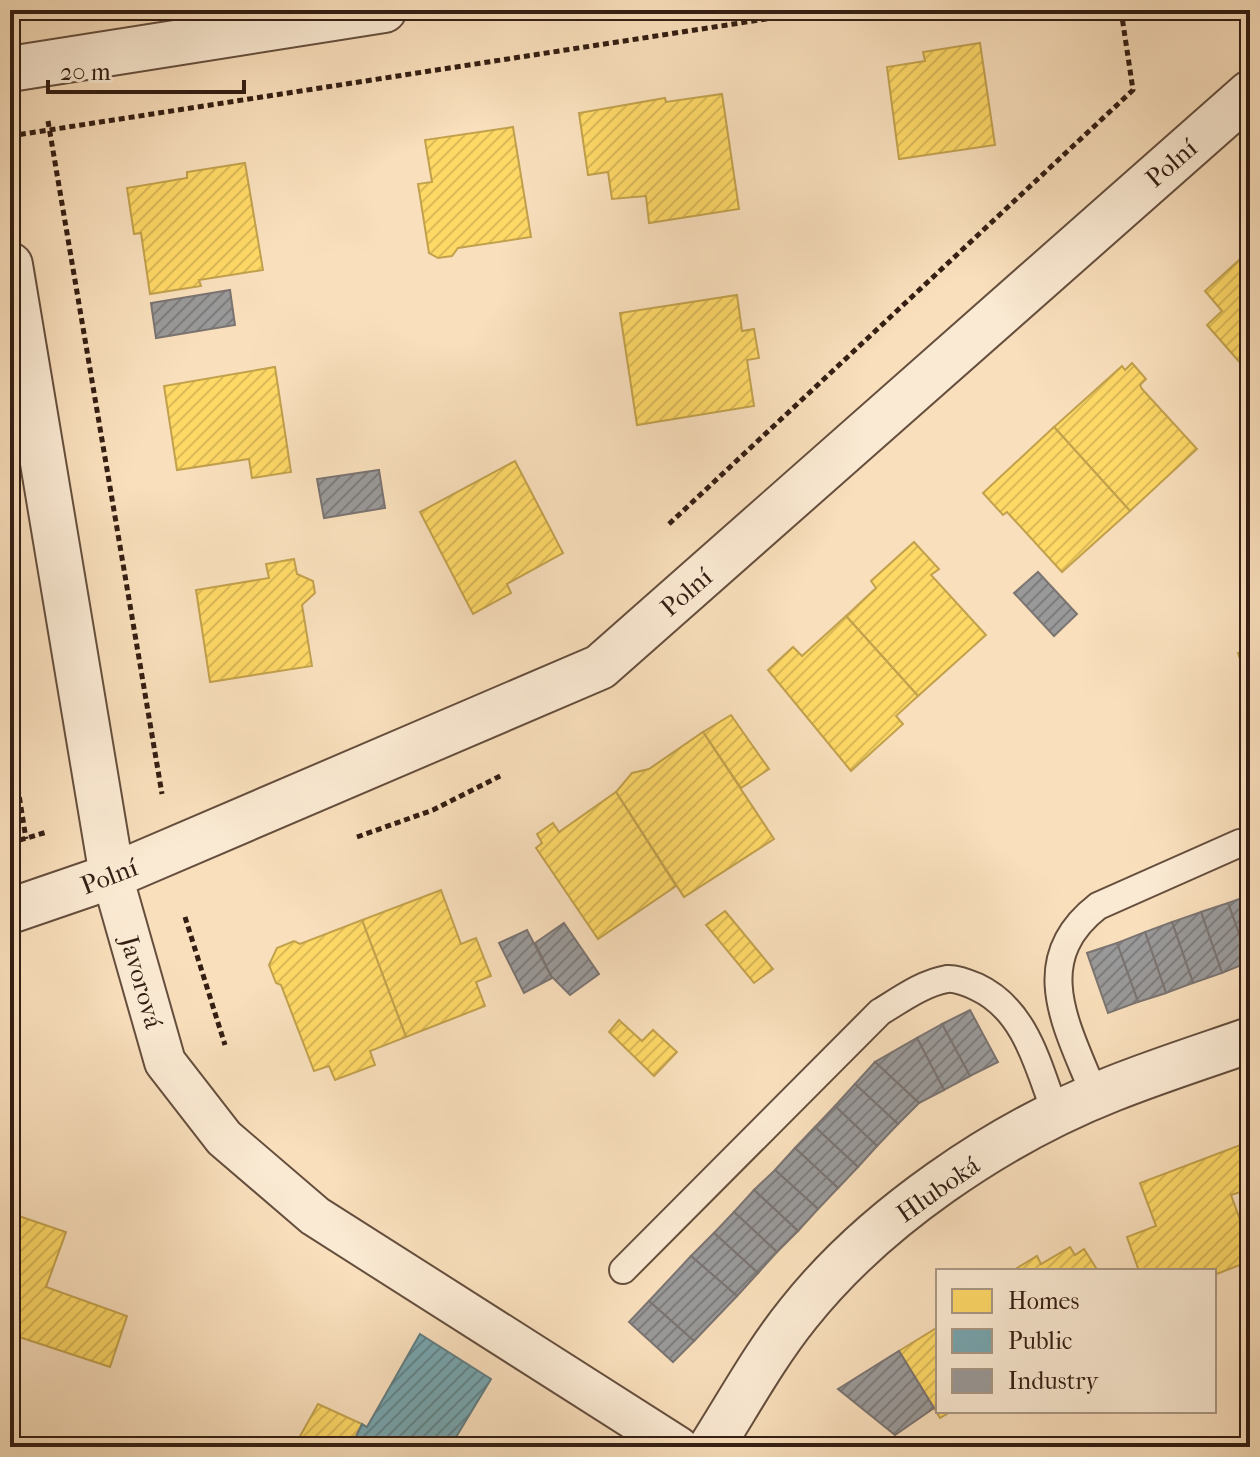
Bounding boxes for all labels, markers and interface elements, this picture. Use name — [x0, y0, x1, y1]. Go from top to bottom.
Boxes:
scale bar — [48, 44, 244, 94]
text: 20 m — [60, 58, 111, 86]
street label: Polní — [1139, 132, 1204, 194]
street label: Polní — [654, 561, 719, 623]
street label: Polní — [77, 851, 142, 901]
street label: Javorová — [113, 930, 170, 1033]
street label: Hluboká — [891, 1149, 987, 1229]
legend — [936, 1269, 1216, 1413]
text: Homes — [1008, 1287, 1079, 1315]
text: Public — [1008, 1327, 1072, 1355]
text: Industry — [1008, 1367, 1099, 1395]

